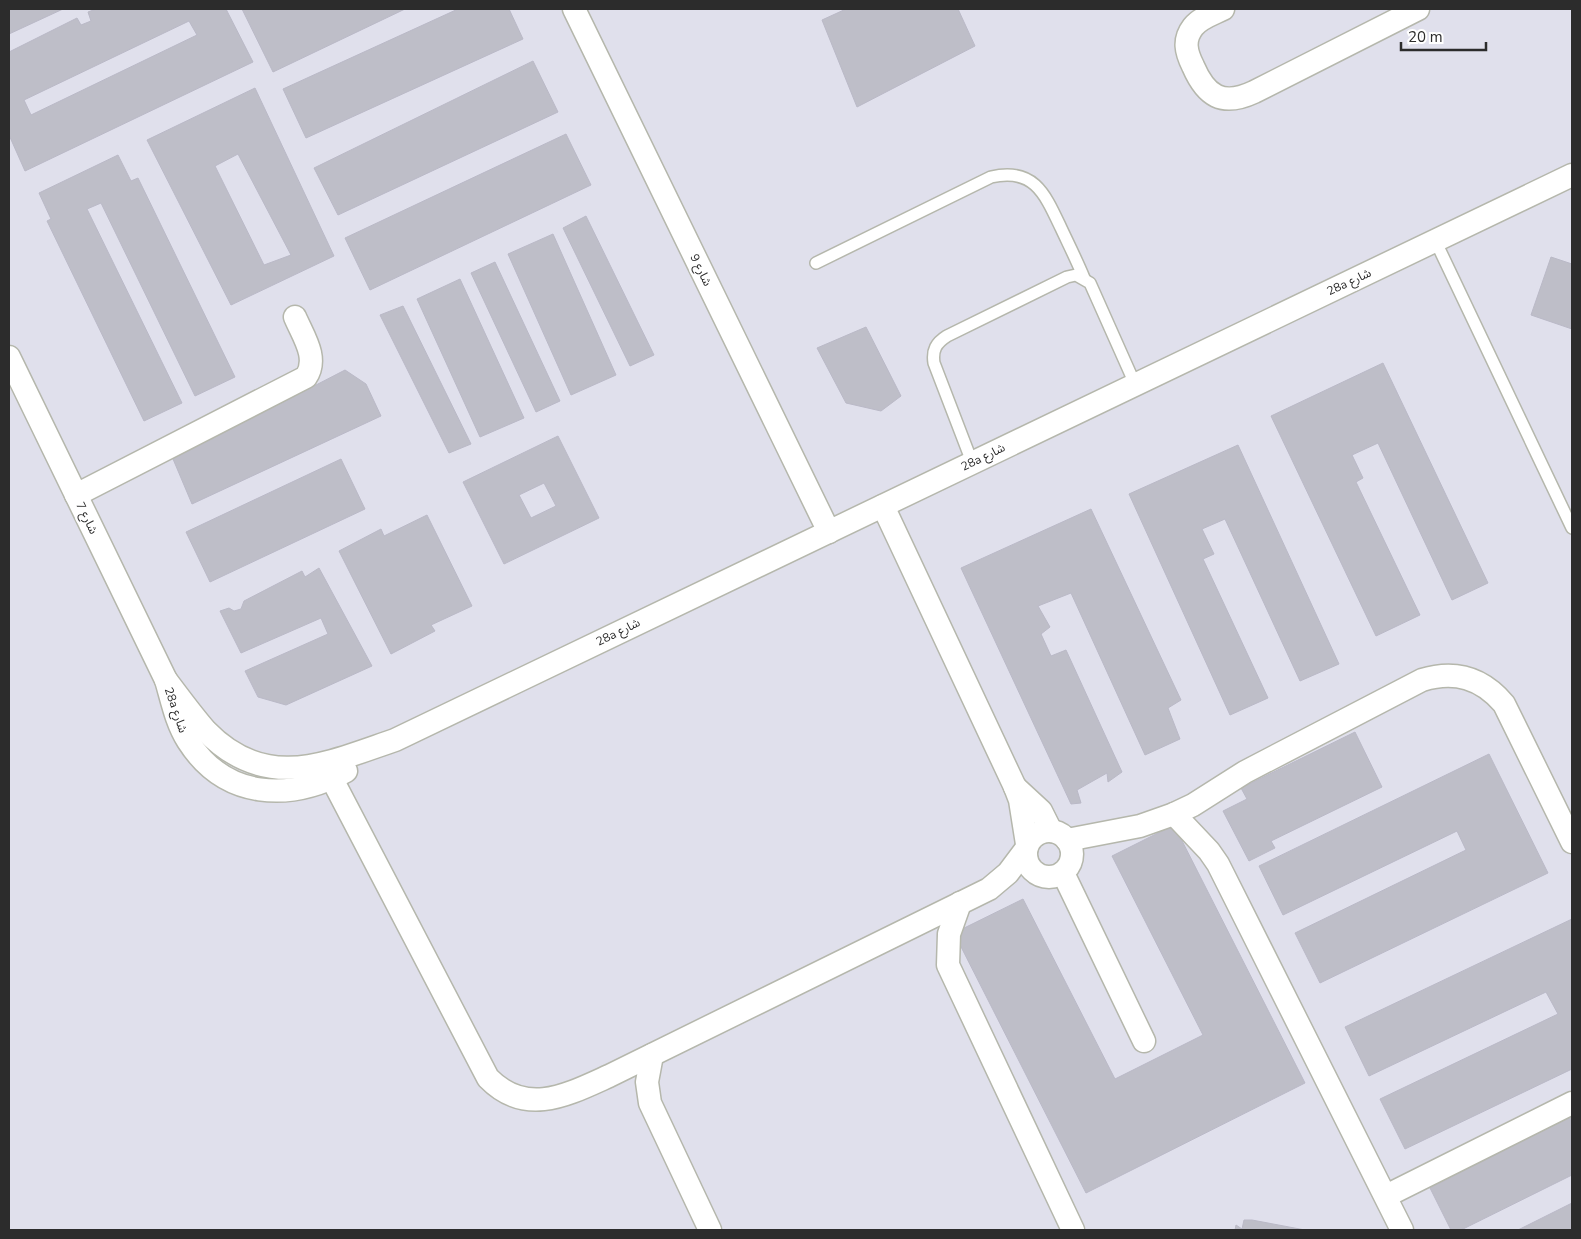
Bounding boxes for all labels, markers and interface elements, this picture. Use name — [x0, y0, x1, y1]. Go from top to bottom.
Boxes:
scale bar — [1401, 20, 1486, 52]
text: 20 m — [1408, 27, 1443, 47]
street label: شارع 9 — [686, 251, 716, 289]
street label: 28a شارع — [1324, 265, 1374, 300]
street label: 28a شارع — [958, 439, 1008, 475]
street label: شارع 7 — [72, 499, 102, 537]
street label: 28a شارع — [593, 614, 643, 650]
street label: 28a شارع — [160, 685, 191, 735]

